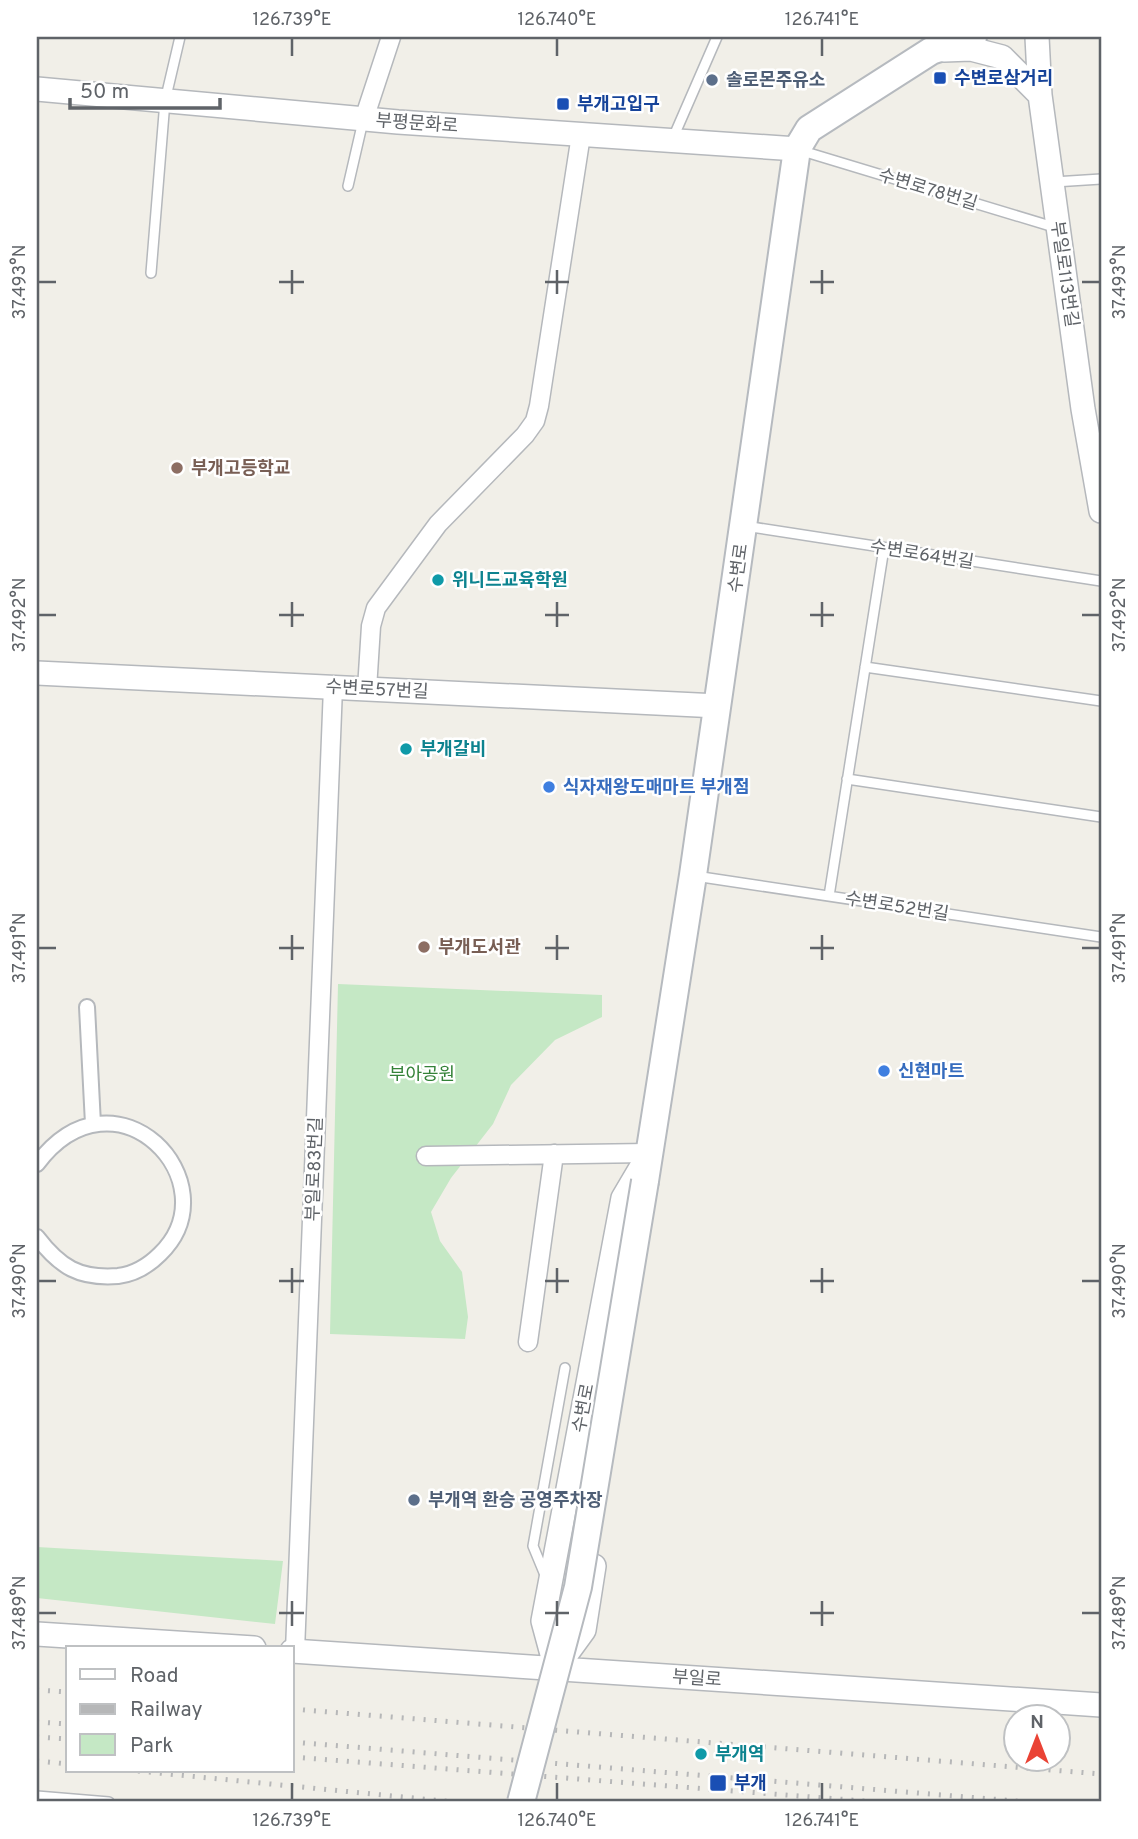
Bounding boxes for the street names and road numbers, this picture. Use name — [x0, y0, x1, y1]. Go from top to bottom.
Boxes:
street label: 부평문화로 — [375, 110, 459, 139]
street label: 수변로78번길 — [875, 164, 980, 216]
street label: 부일로113번길 — [1045, 220, 1082, 329]
street label: 수변로64번길 — [868, 536, 975, 575]
street label: 수변로 — [725, 542, 754, 594]
street label: 수변로57번길 — [325, 676, 429, 705]
street label: 수변로52번길 — [843, 888, 950, 927]
street label: 부일로83번길 — [302, 1116, 329, 1222]
street label: 수변로 — [568, 1382, 601, 1435]
street label: 부일로 — [671, 1666, 722, 1693]

